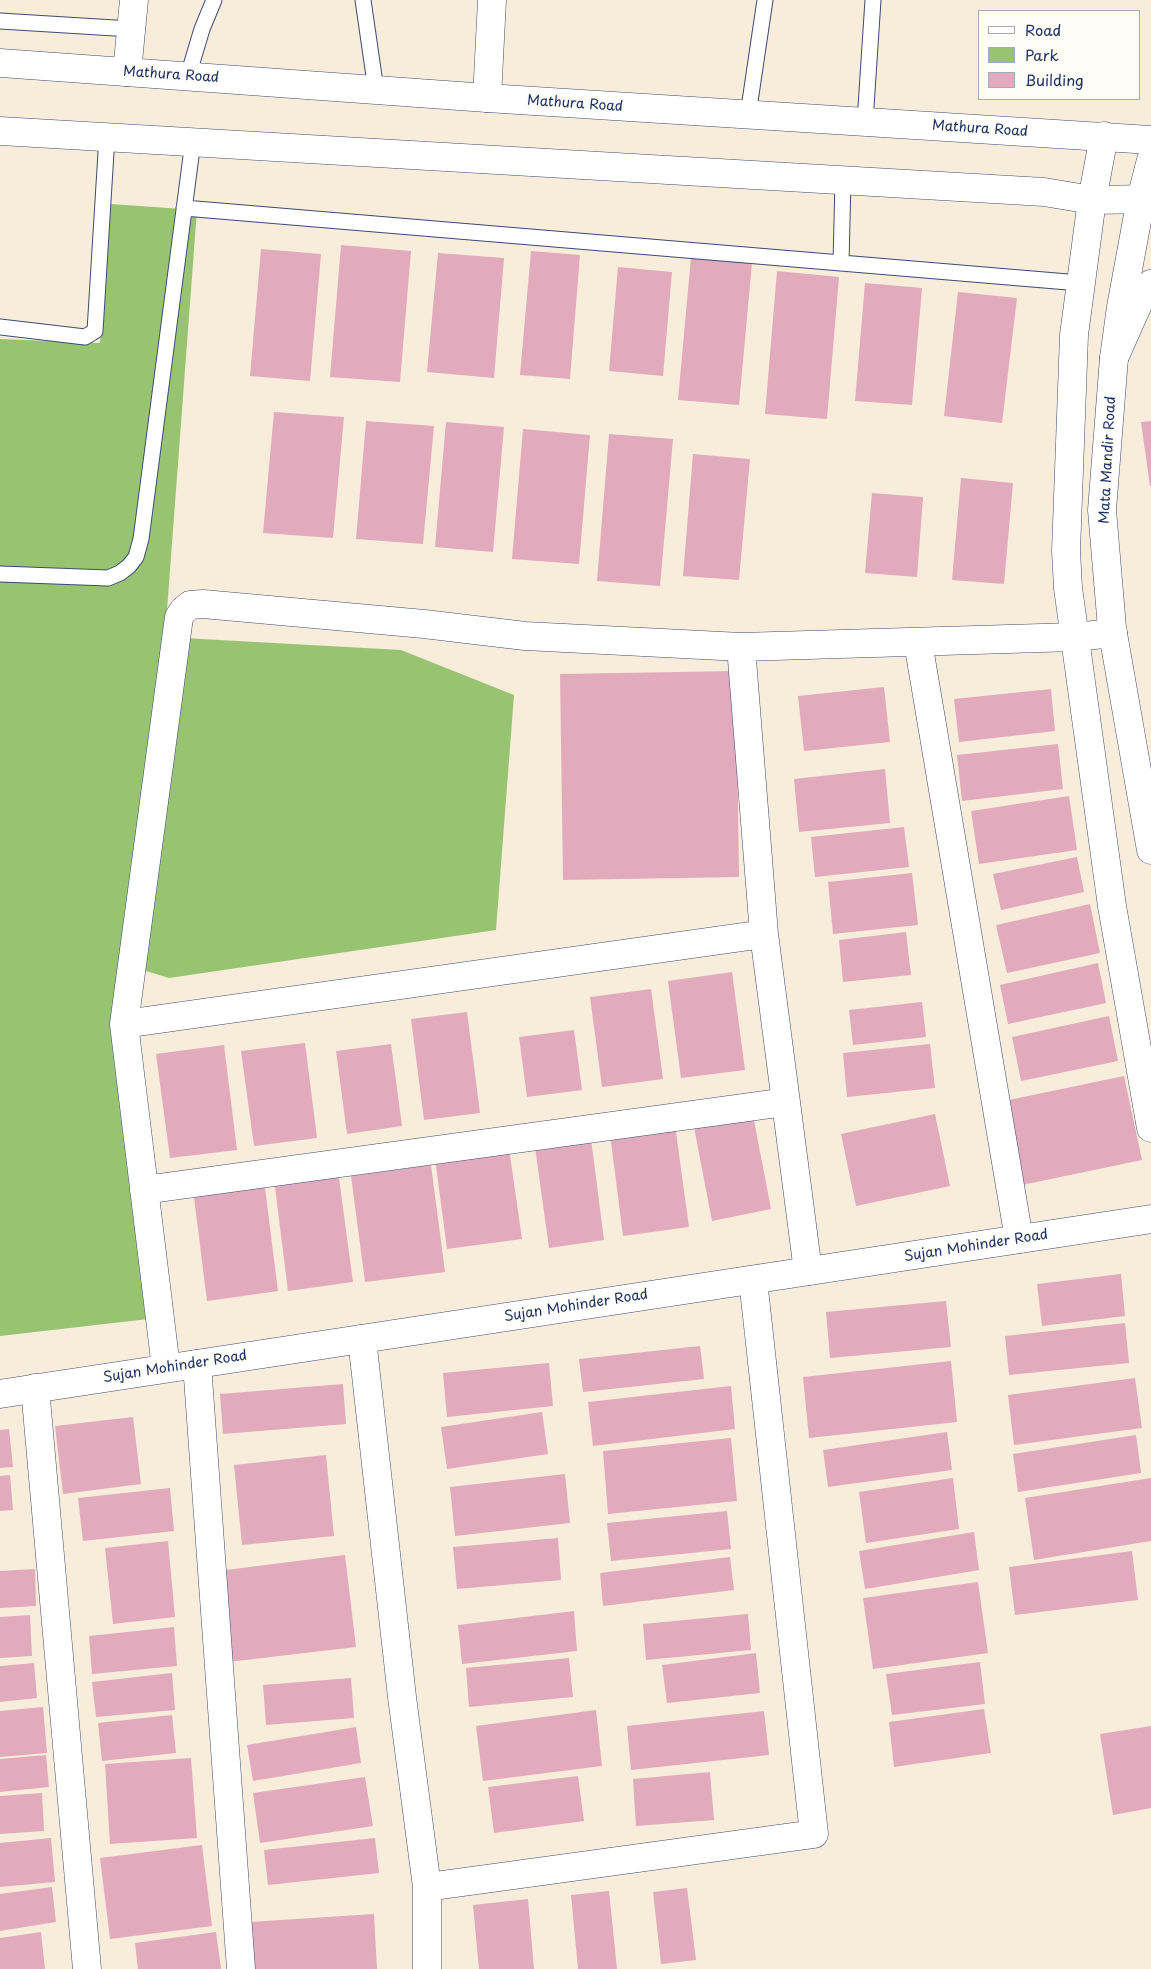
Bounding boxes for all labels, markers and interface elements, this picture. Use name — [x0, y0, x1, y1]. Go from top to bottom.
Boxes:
legend — [978, 10, 1141, 100]
text: Road — [1025, 18, 1061, 41]
text: Park — [1025, 43, 1059, 66]
street label: Mathura Road — [122, 63, 220, 87]
text: Building — [1025, 68, 1084, 91]
street label: Mathura Road — [526, 92, 624, 116]
street label: Mathura Road — [931, 117, 1029, 141]
street label: Mata Mandir Road — [1096, 396, 1120, 524]
street label: Sujan Mohinder Road — [903, 1226, 1049, 1266]
street label: Sujan Mohinder Road — [503, 1286, 649, 1326]
street label: Sujan Mohinder Road — [102, 1347, 248, 1387]

